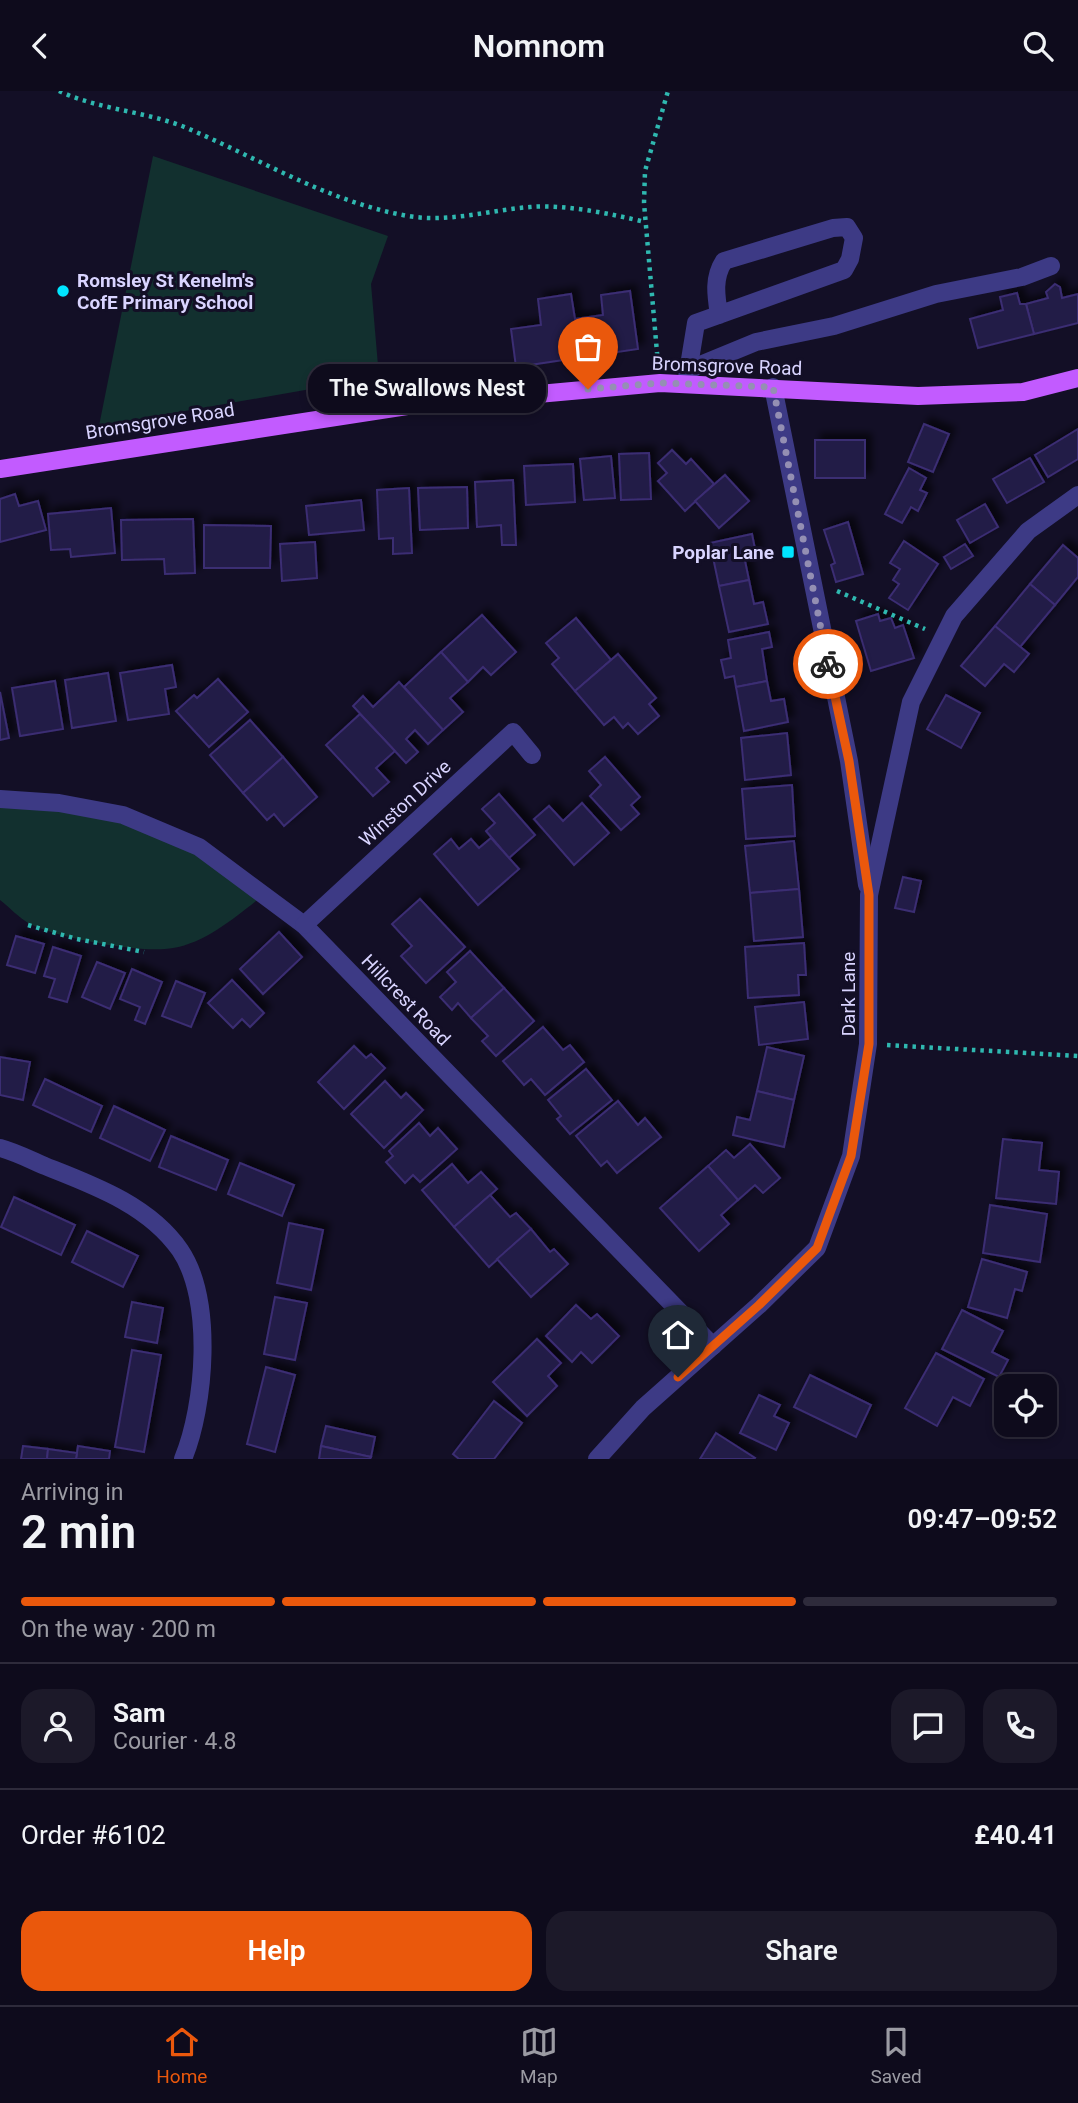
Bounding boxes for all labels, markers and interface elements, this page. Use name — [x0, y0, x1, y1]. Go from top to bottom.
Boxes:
icon: back — [21, 27, 59, 65]
text: Nomnom — [473, 27, 605, 65]
icon: search — [1019, 27, 1057, 65]
place label: Romsley St Kenelm's CofE Primary School — [77, 269, 254, 314]
marker: Romsley St Kenelm's CofE Primary School — [55, 283, 71, 299]
pin — [558, 317, 618, 389]
icon: bag — [569, 328, 607, 366]
street label: Bromsgrove Road — [651, 352, 803, 380]
callout: The Swallows Nest — [308, 365, 546, 413]
text: The Swallows Nest — [329, 375, 525, 402]
street label: Bromsgrove Road — [84, 398, 236, 444]
place label: Poplar Lane — [672, 541, 774, 564]
marker: Poplar Lane — [780, 544, 796, 560]
courier — [793, 629, 863, 699]
icon: bike — [809, 645, 847, 683]
street label: Winston Drive — [355, 755, 455, 851]
street label: Hillcrest Road — [357, 950, 455, 1050]
street label: Dark Lane — [837, 952, 860, 1036]
pin — [648, 1305, 708, 1377]
icon: home — [659, 1316, 697, 1354]
map controls — [994, 1374, 1057, 1437]
button: locate — [994, 1374, 1057, 1437]
text: Arriving in — [21, 1479, 124, 1506]
text: 09:47–09:52 — [907, 1504, 1057, 1534]
text: 2 min — [21, 1505, 136, 1559]
text: On the way · 200 m — [21, 1616, 216, 1643]
button: person — [21, 1689, 95, 1763]
button: chat — [891, 1689, 965, 1763]
button: phone — [983, 1689, 1057, 1763]
text: Sam — [113, 1698, 165, 1728]
text: Courier · 4.8 — [113, 1728, 236, 1755]
text: Order #6102 — [21, 1820, 166, 1850]
text: £40.41 — [974, 1820, 1057, 1850]
button: Help — [21, 1911, 532, 1991]
button: Share — [546, 1911, 1057, 1991]
tab: Home — [156, 2023, 207, 2088]
tab: Map — [520, 2023, 558, 2088]
tab: Saved — [870, 2023, 922, 2088]

